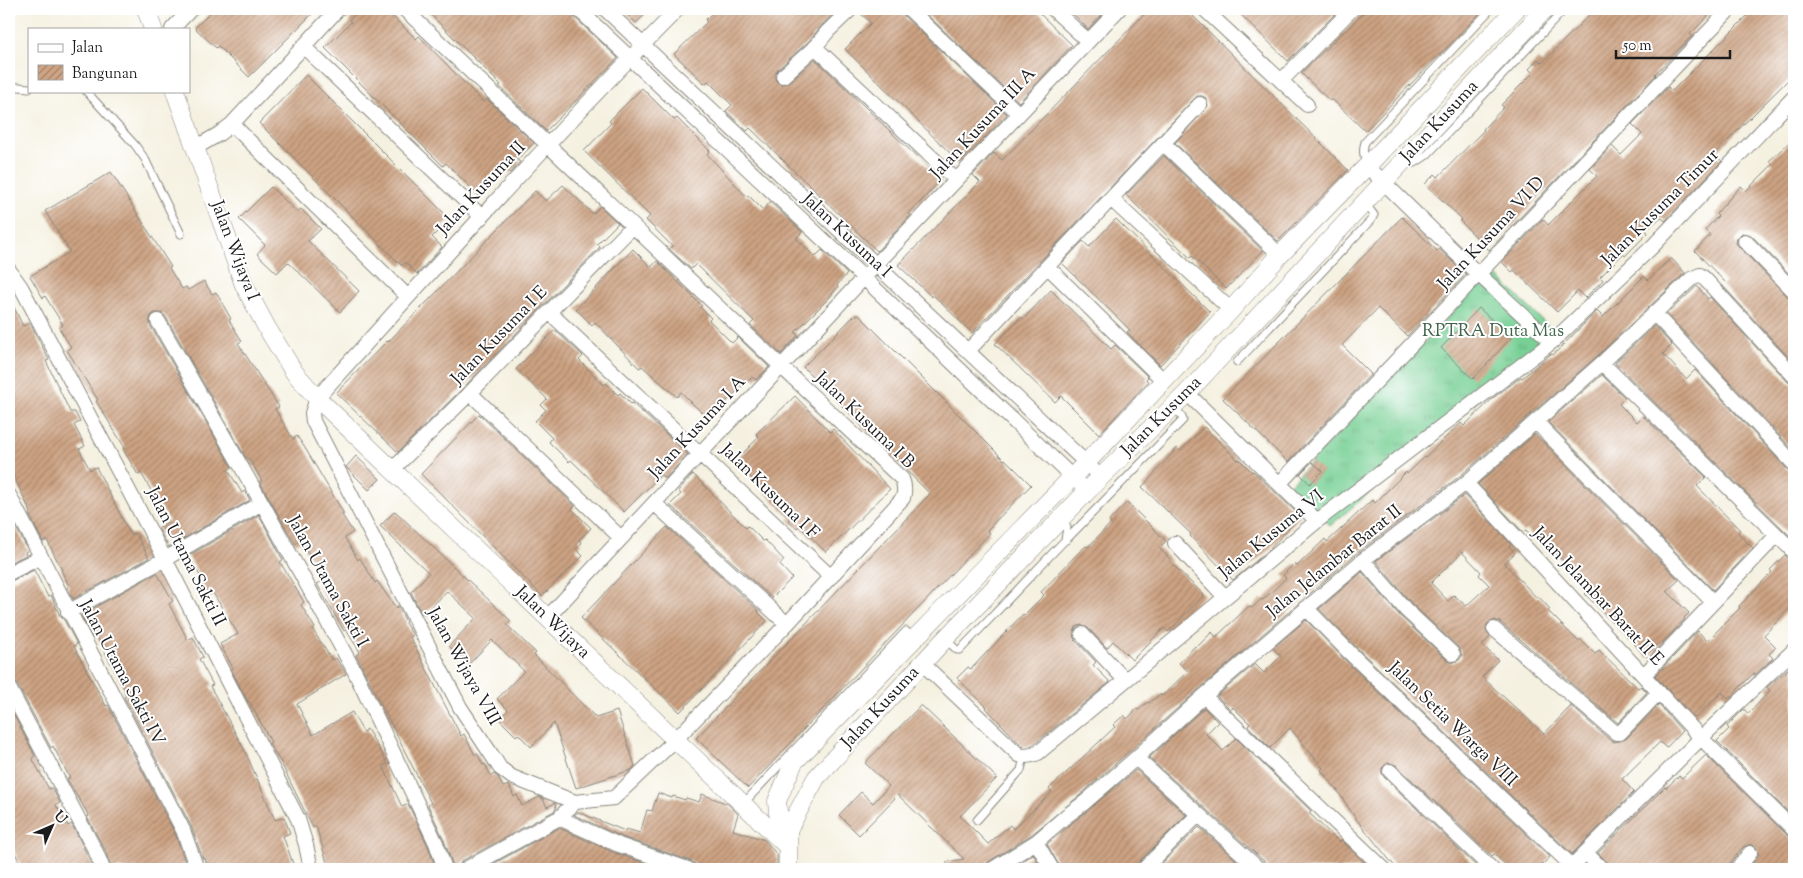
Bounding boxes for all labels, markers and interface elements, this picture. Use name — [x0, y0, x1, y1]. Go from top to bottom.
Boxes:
legend — [28, 28, 190, 92]
scale bar — [1616, 28, 1729, 60]
text: 50 m — [1622, 36, 1652, 57]
text: Jalan — [71, 38, 103, 59]
street label: Jalan Kusuma III A — [924, 62, 1043, 187]
text: Bangunan — [72, 64, 138, 85]
street label: Jalan Kusuma — [1394, 75, 1485, 170]
street label: Jalan Kusuma II — [431, 136, 533, 243]
street label: Jalan Kusuma Timur — [1595, 143, 1726, 274]
street label: Jalan Kusuma VI D — [1432, 171, 1552, 297]
street label: Jalan Kusuma I — [795, 187, 897, 285]
street label: Jalan Wijaya I — [203, 196, 265, 305]
street label: Jalan Kusuma I E — [445, 280, 554, 392]
park label: RPTRA Duta Mas — [1422, 319, 1564, 345]
street label: Jalan Kusuma I B — [808, 366, 920, 475]
street label: Jalan Kusuma I A — [642, 370, 753, 486]
street label: Jalan Kusuma — [1115, 371, 1208, 464]
street label: Jalan Kusuma I F — [713, 437, 824, 546]
street label: Jalan Utama Sakti II — [138, 482, 231, 631]
street label: Jalan Kusuma VI — [1213, 484, 1330, 586]
street label: Jalan Jelambar Barat II — [1261, 499, 1408, 625]
street label: Jalan Utama Sakti I — [279, 510, 374, 653]
street label: Jalan Jelambar Barat II E — [1525, 521, 1669, 673]
street label: Jalan Wijaya — [508, 580, 595, 666]
street label: Jalan Utama Sakti IV — [71, 595, 171, 751]
street label: Jalan Wijaya VIII — [419, 602, 506, 731]
street label: Jalan Setia Warga VIII — [1381, 656, 1522, 794]
street label: Jalan Kusuma — [835, 661, 926, 756]
north arrow — [28, 800, 78, 850]
text: U — [49, 807, 71, 830]

